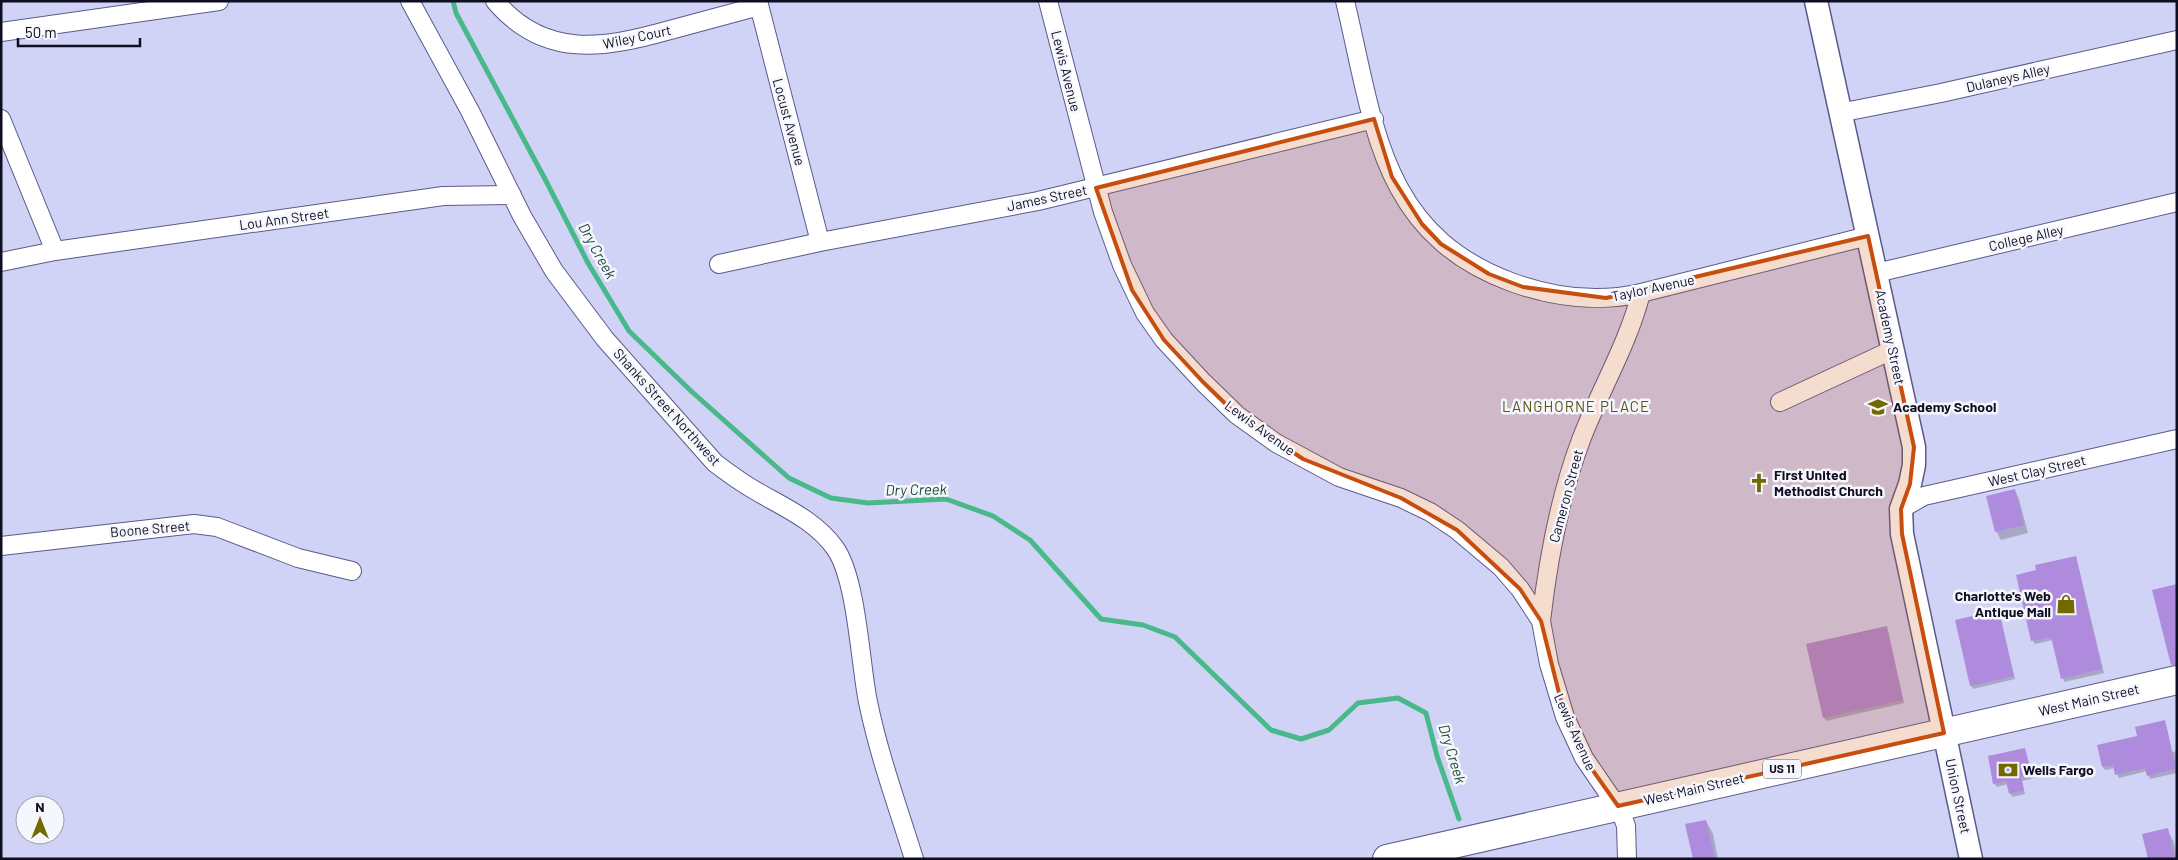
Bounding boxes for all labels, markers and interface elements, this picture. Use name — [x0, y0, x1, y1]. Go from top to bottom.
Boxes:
scale bar — [18, 15, 140, 47]
street label: Wiley Court — [601, 21, 673, 52]
text: 50 m — [25, 23, 57, 41]
street label: Lewis Avenue — [1048, 29, 1085, 113]
street label: Dulaneys Alley — [1964, 60, 2052, 95]
street label: Locust Avenue — [770, 76, 809, 167]
street label: James Street — [1005, 181, 1089, 214]
street label: Lou Ann Street — [238, 204, 330, 233]
water label: Dry Creek — [575, 219, 621, 282]
street label: College Alley — [1987, 221, 2066, 254]
street label: Taylor Avenue — [1610, 270, 1696, 305]
street label: Academy Street — [1872, 288, 1909, 386]
street label: Shanks Street Northwest — [610, 345, 724, 469]
street label: Lewis Avenue — [1222, 396, 1299, 459]
school or university icon: Academy School — [1867, 396, 1889, 418]
district label: LANGHORNE PLACE — [1502, 397, 1650, 415]
place label: Academy School — [1893, 398, 1996, 415]
street label: Cameron Street — [1545, 447, 1586, 544]
street label: West Clay Street — [1986, 451, 2087, 490]
place label: First United Methodist Church — [1774, 466, 1883, 499]
church icon: First United Methodist Church — [1748, 472, 1770, 494]
water label: Dry Creek — [885, 479, 947, 499]
street label: Boone Street — [109, 517, 191, 540]
place label: Charlotte's Web Antique Mall — [1955, 587, 2051, 620]
shop icon: Charlotte's Web Antique Mall — [2055, 593, 2077, 615]
street label: West Main Street — [2037, 680, 2141, 719]
street label: Lewis Avenue — [1551, 690, 1600, 773]
water label: Dry Creek — [1435, 722, 1471, 786]
street label: Union Street — [1942, 757, 1975, 835]
bank icon: Wells Fargo — [1997, 759, 2019, 781]
road number: US 11 — [1763, 760, 1801, 779]
place label: Wells Fargo — [2023, 761, 2094, 778]
street label: West Main Street — [1642, 769, 1746, 808]
north arrow — [15, 795, 65, 845]
text: N — [35, 798, 45, 815]

